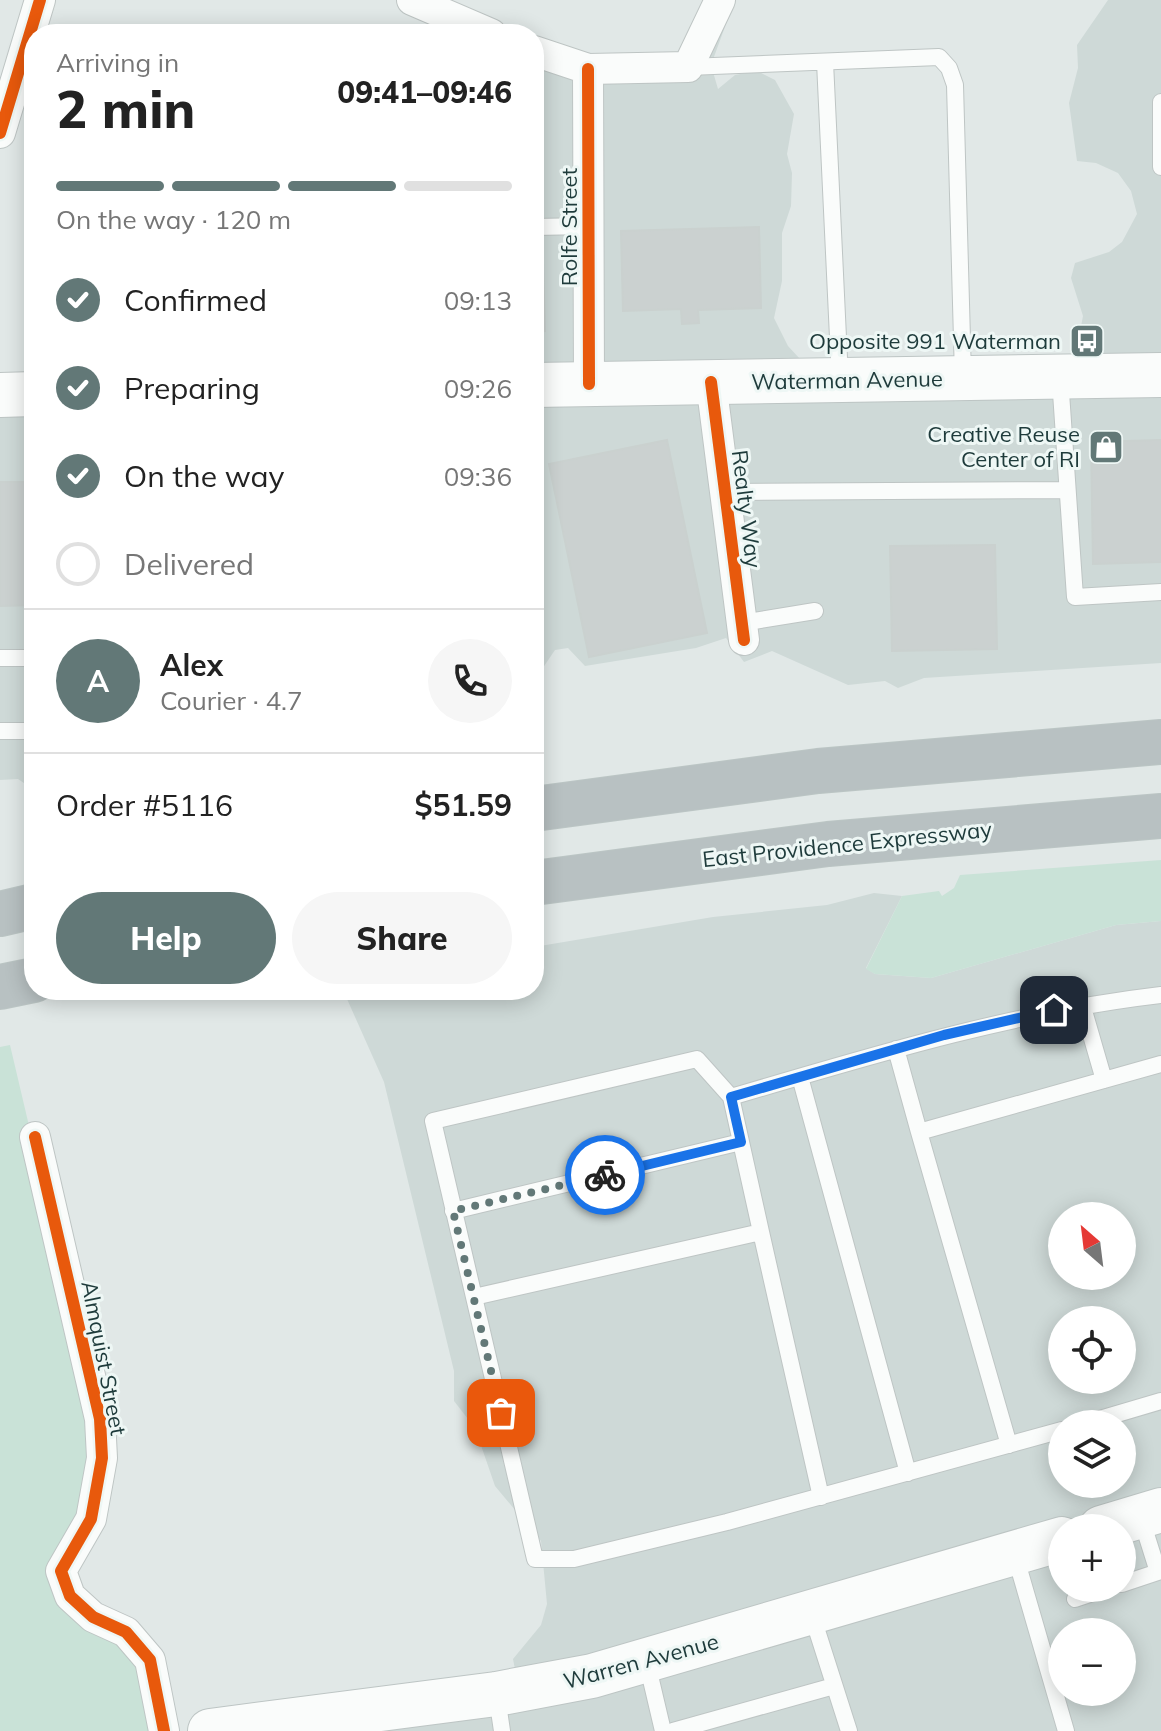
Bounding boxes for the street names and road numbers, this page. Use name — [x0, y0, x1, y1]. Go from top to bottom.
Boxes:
street label: Rolfe Street — [555, 167, 583, 286]
street label: Waterman Avenue — [751, 364, 943, 396]
street label: Realty Way — [726, 448, 768, 570]
street label: East Providence Expressway — [701, 815, 993, 873]
street label: Almquist Street — [75, 1278, 133, 1438]
street label: Warren Avenue — [560, 1627, 722, 1695]

